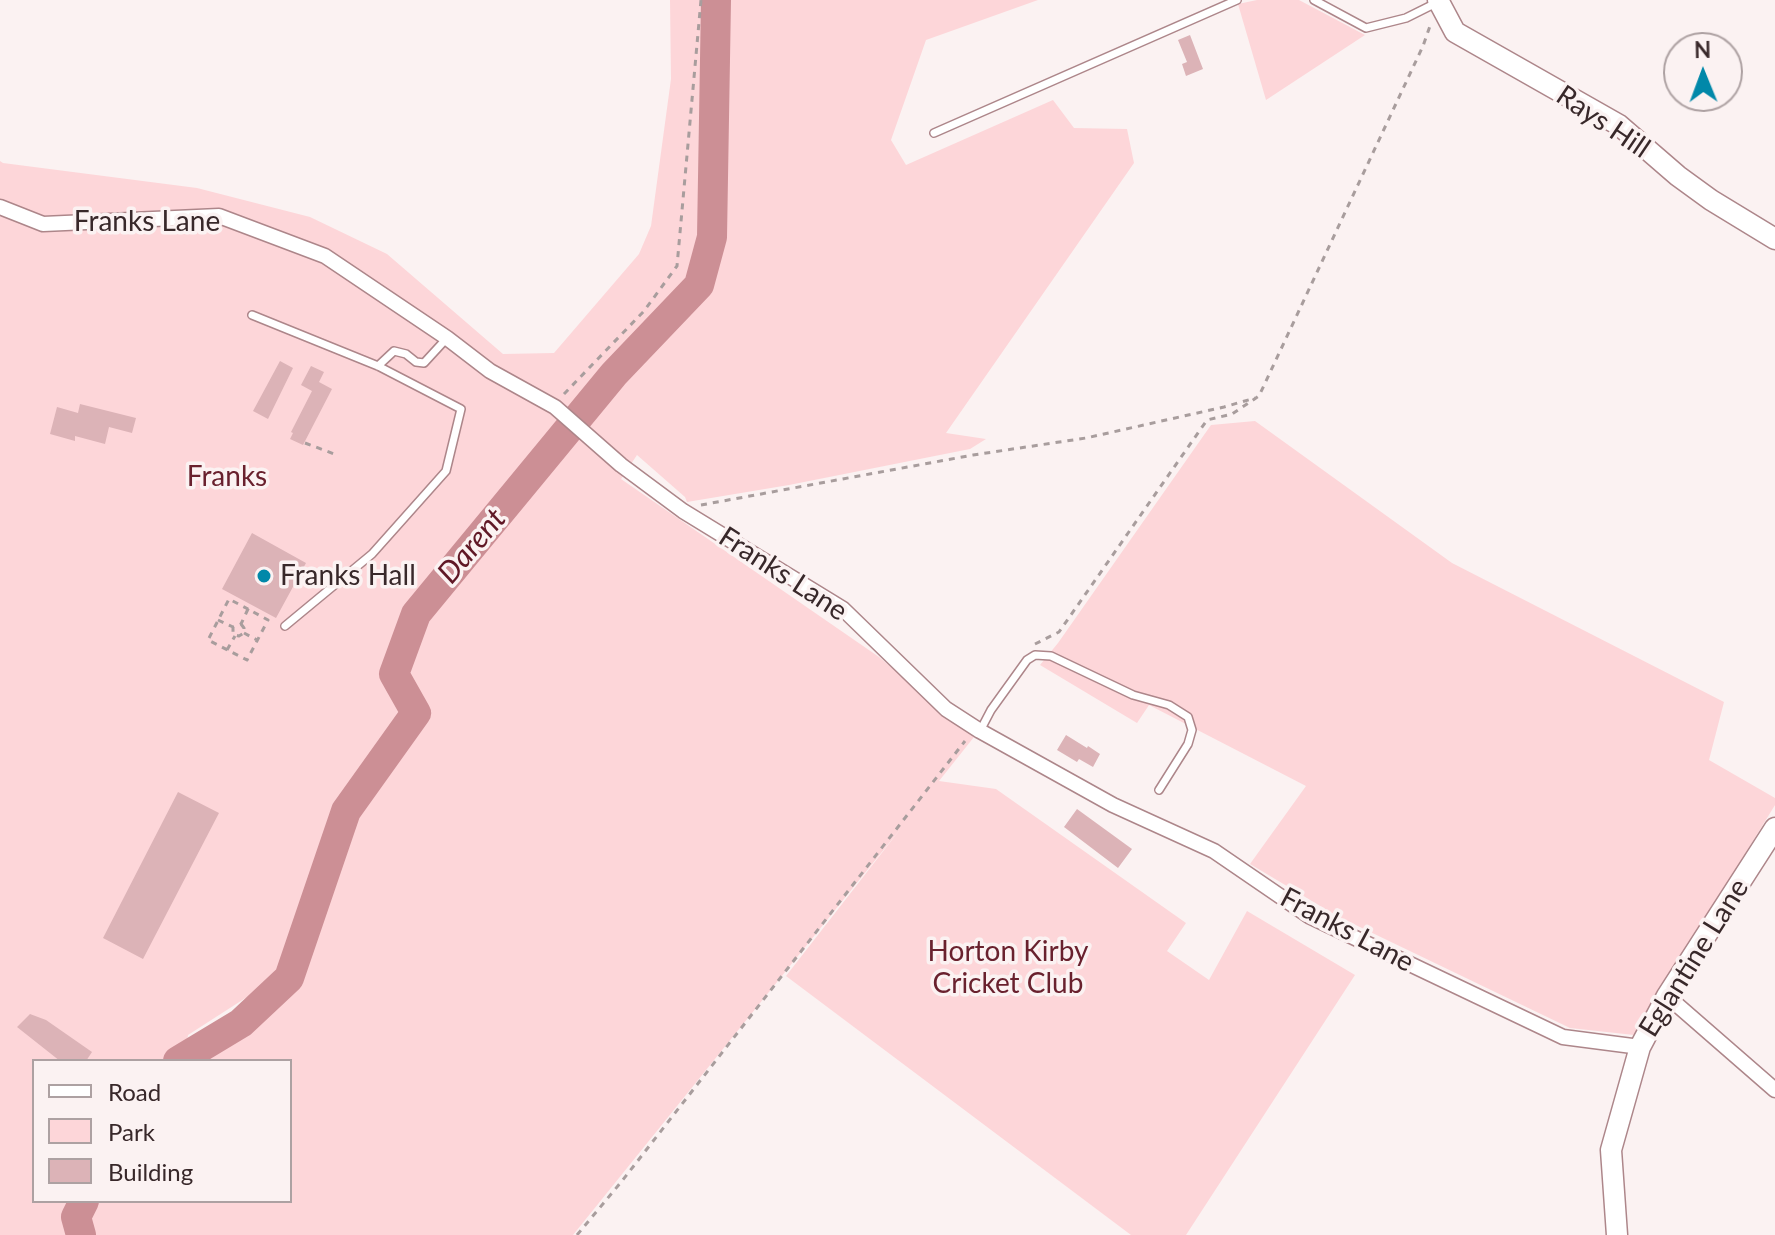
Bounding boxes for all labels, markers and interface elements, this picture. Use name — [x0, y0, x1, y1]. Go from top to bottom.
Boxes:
north arrow — [1663, 32, 1743, 112]
text: N — [1694, 36, 1711, 63]
street label: Rays Hill — [1550, 79, 1656, 165]
street label: Franks Lane — [74, 205, 220, 239]
park label: Franks — [187, 460, 267, 494]
water label: Darent — [430, 501, 514, 591]
street label: Franks Lane — [712, 520, 854, 628]
place label: Franks Hall — [280, 559, 416, 593]
marker: Franks Hall — [255, 567, 273, 585]
street label: Eglantine Lane — [1632, 873, 1756, 1043]
street label: Franks Lane — [1275, 881, 1419, 979]
park label: Horton Kirby Cricket Club — [928, 935, 1088, 1001]
legend — [32, 1059, 292, 1203]
text: Road — [108, 1077, 161, 1106]
text: Park — [108, 1117, 155, 1146]
text: Building — [108, 1157, 193, 1186]

